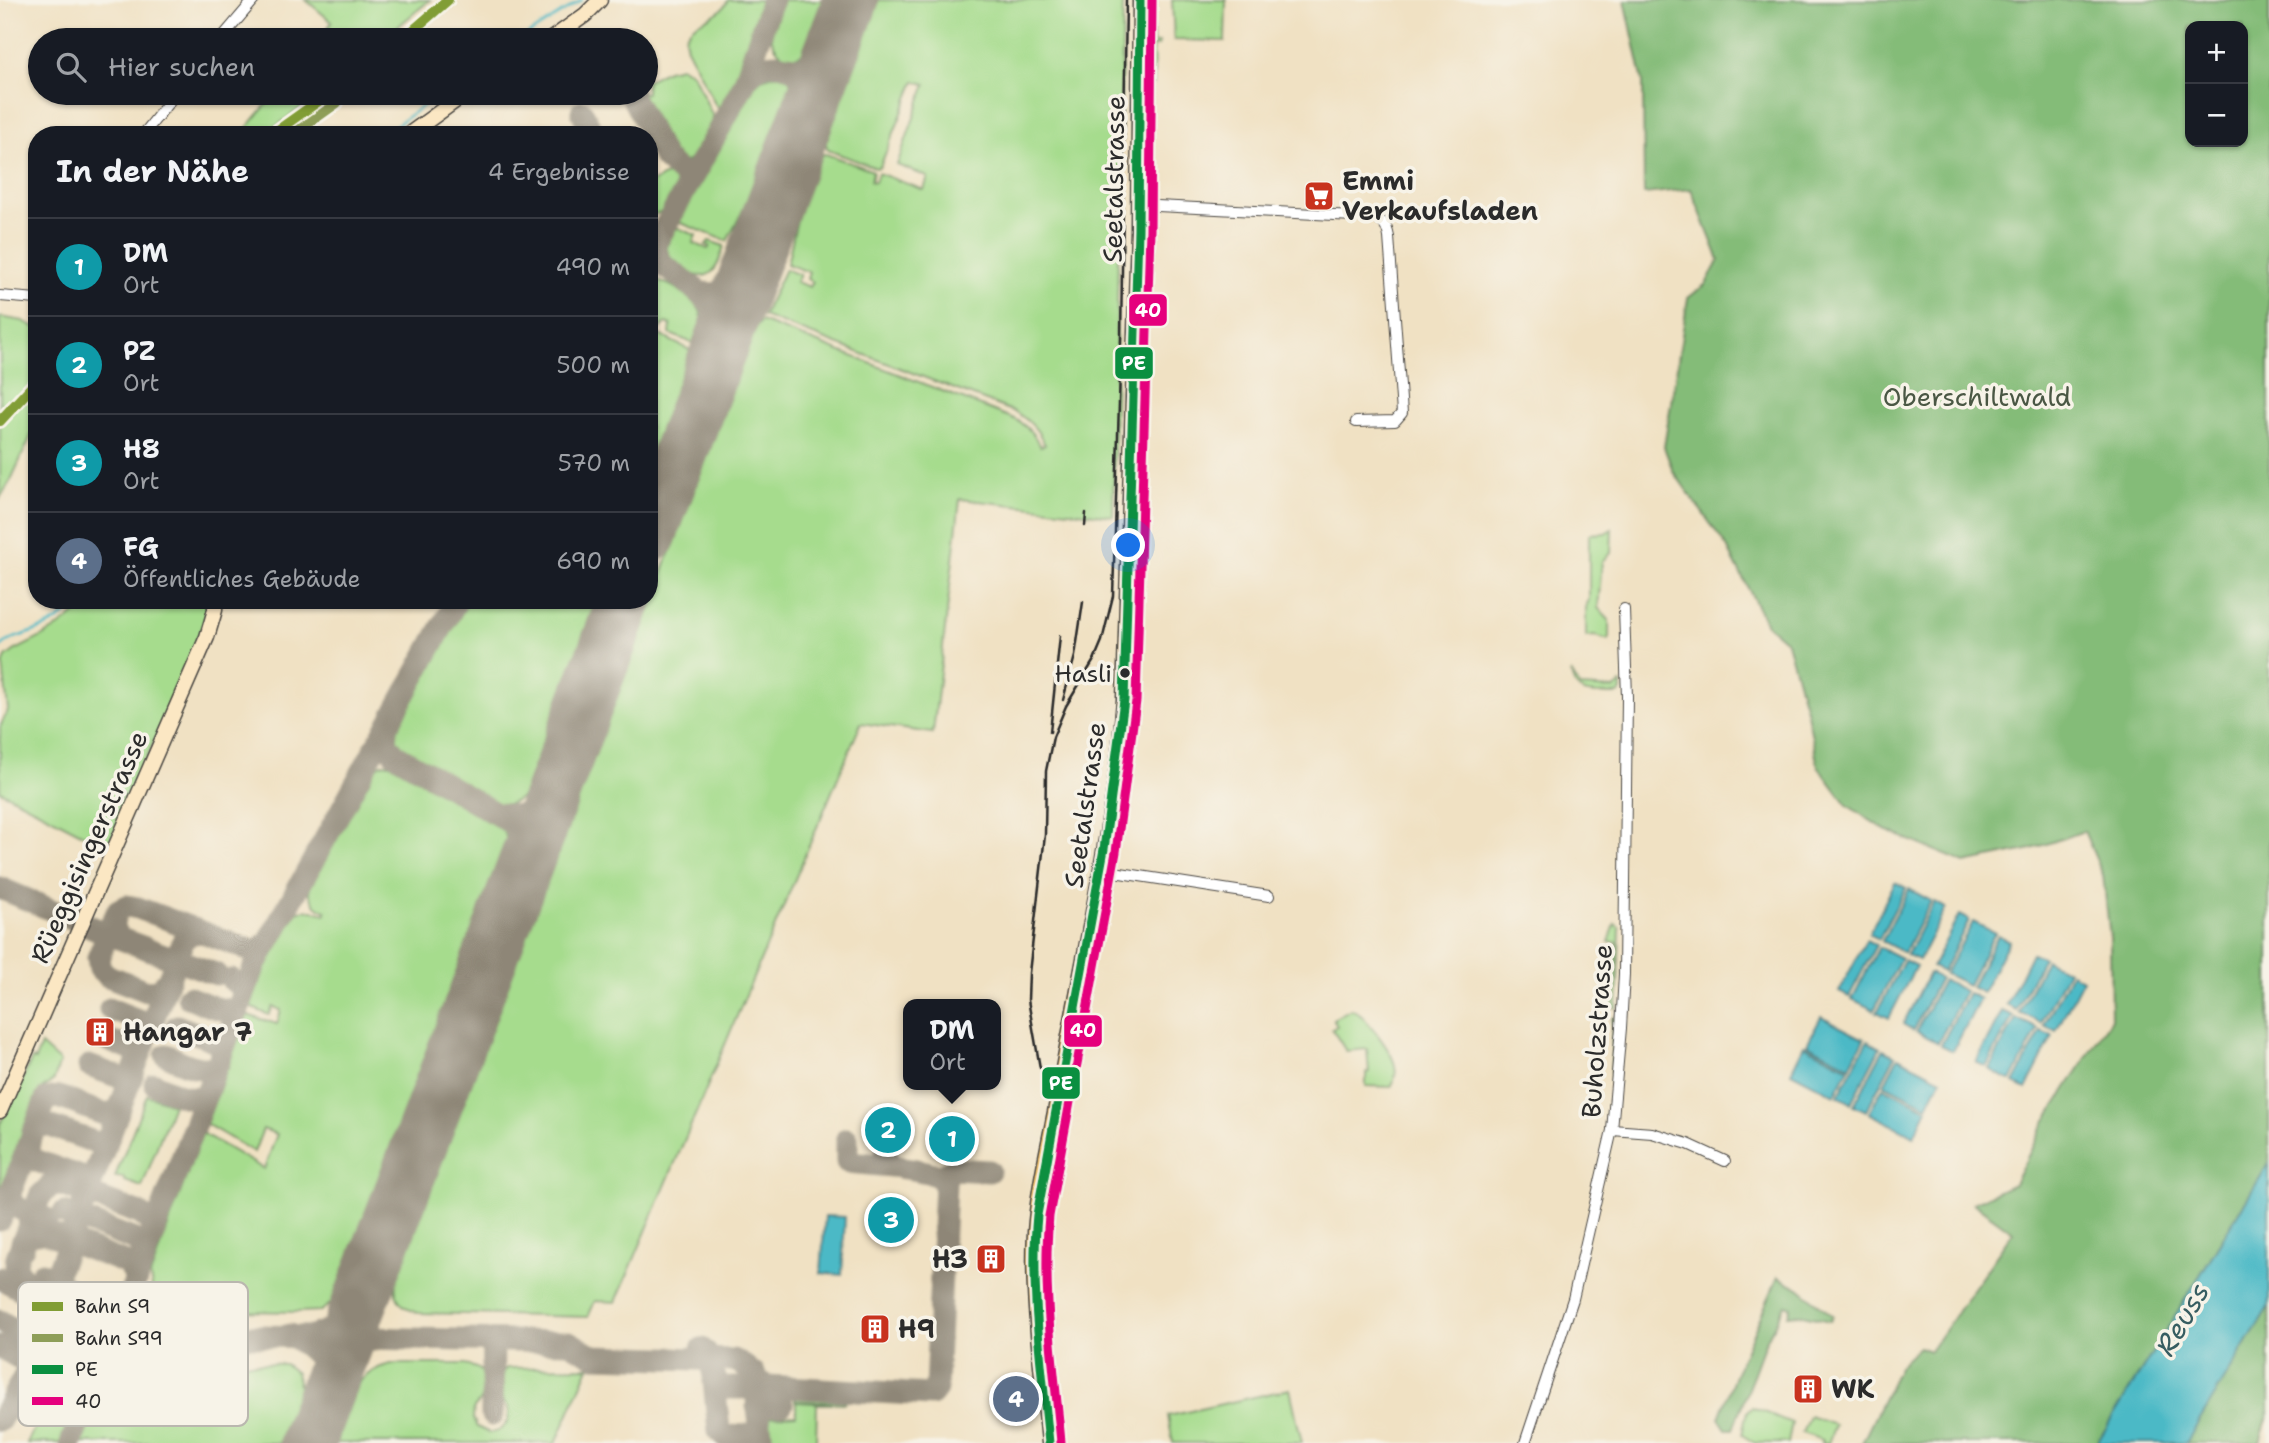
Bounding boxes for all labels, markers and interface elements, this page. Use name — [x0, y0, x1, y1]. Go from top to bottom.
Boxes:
map controls — [2185, 21, 2248, 147]
button: + — [2185, 21, 2248, 84]
search box — [28, 28, 658, 105]
icon: search — [52, 48, 90, 86]
text: Hier suchen — [108, 49, 255, 84]
button: − — [2185, 84, 2248, 147]
street label: Seetalstrasse — [1095, 95, 1132, 263]
text: In der Nähe — [56, 151, 249, 192]
text: 4 Ergebnisse — [488, 157, 630, 187]
place label: Emmi Verkaufsladen — [1342, 163, 1538, 228]
supermarket icon: Emmi Verkaufsladen — [1302, 179, 1336, 213]
text: DM — [123, 235, 168, 270]
text: 1 — [74, 252, 84, 282]
text: 490 m — [555, 252, 630, 282]
text: Ort — [123, 270, 160, 300]
line badge: 40 — [1128, 293, 1168, 327]
text: 40 — [1135, 298, 1161, 323]
text: PZ — [123, 333, 155, 368]
line badge: PE — [1114, 346, 1154, 380]
text: 2 — [71, 350, 87, 380]
text: 500 m — [556, 350, 630, 380]
text: PE — [1122, 351, 1146, 376]
text: Ort — [123, 368, 160, 398]
park label: Oberschiltwald — [1883, 379, 2071, 414]
text: H8 — [123, 431, 160, 466]
text: 3 — [71, 448, 87, 478]
text: 570 m — [558, 448, 630, 478]
text: Ort — [123, 466, 160, 496]
your location — [1111, 528, 1145, 562]
text: FG — [123, 529, 159, 564]
text: 4 — [71, 546, 87, 576]
text: 690 m — [556, 546, 630, 576]
text: Öffentliches Gebäude — [123, 564, 361, 594]
place label: Hasli — [1054, 658, 1112, 690]
marker: Hasli — [1118, 666, 1132, 680]
street label: Seetalstrasse — [1056, 720, 1113, 890]
street label: Rüeggisingerstrasse — [21, 725, 156, 969]
street label: Buholzstrasse — [1573, 943, 1620, 1119]
popup — [903, 999, 1001, 1090]
text: DM — [929, 1012, 975, 1047]
place label: Hangar 7 — [123, 1014, 252, 1049]
line badge: 40 — [1063, 1014, 1103, 1048]
building icon: Hangar 7 — [83, 1015, 117, 1049]
text: 40 — [1070, 1018, 1096, 1043]
text: Ort — [929, 1047, 966, 1077]
line badge: PE — [1041, 1066, 1081, 1100]
text: PE — [1049, 1071, 1073, 1096]
pin: 2 — [865, 1104, 911, 1156]
pin: 1 — [929, 1113, 975, 1165]
pin: 3 — [868, 1194, 914, 1246]
place label: H3 — [932, 1241, 968, 1276]
building icon: H3 — [974, 1242, 1008, 1276]
water label: Reuss — [2146, 1276, 2218, 1362]
legend — [18, 1282, 248, 1426]
text: Bahn S9 — [75, 1294, 150, 1319]
place label: H9 — [898, 1311, 935, 1346]
building icon: H9 — [858, 1312, 892, 1346]
text: Bahn S99 — [75, 1326, 163, 1351]
text: PE — [75, 1357, 98, 1382]
place label: WK — [1831, 1371, 1875, 1406]
building icon: WK — [1791, 1372, 1825, 1406]
pin: 4 — [993, 1373, 1039, 1425]
text: 40 — [75, 1389, 101, 1414]

